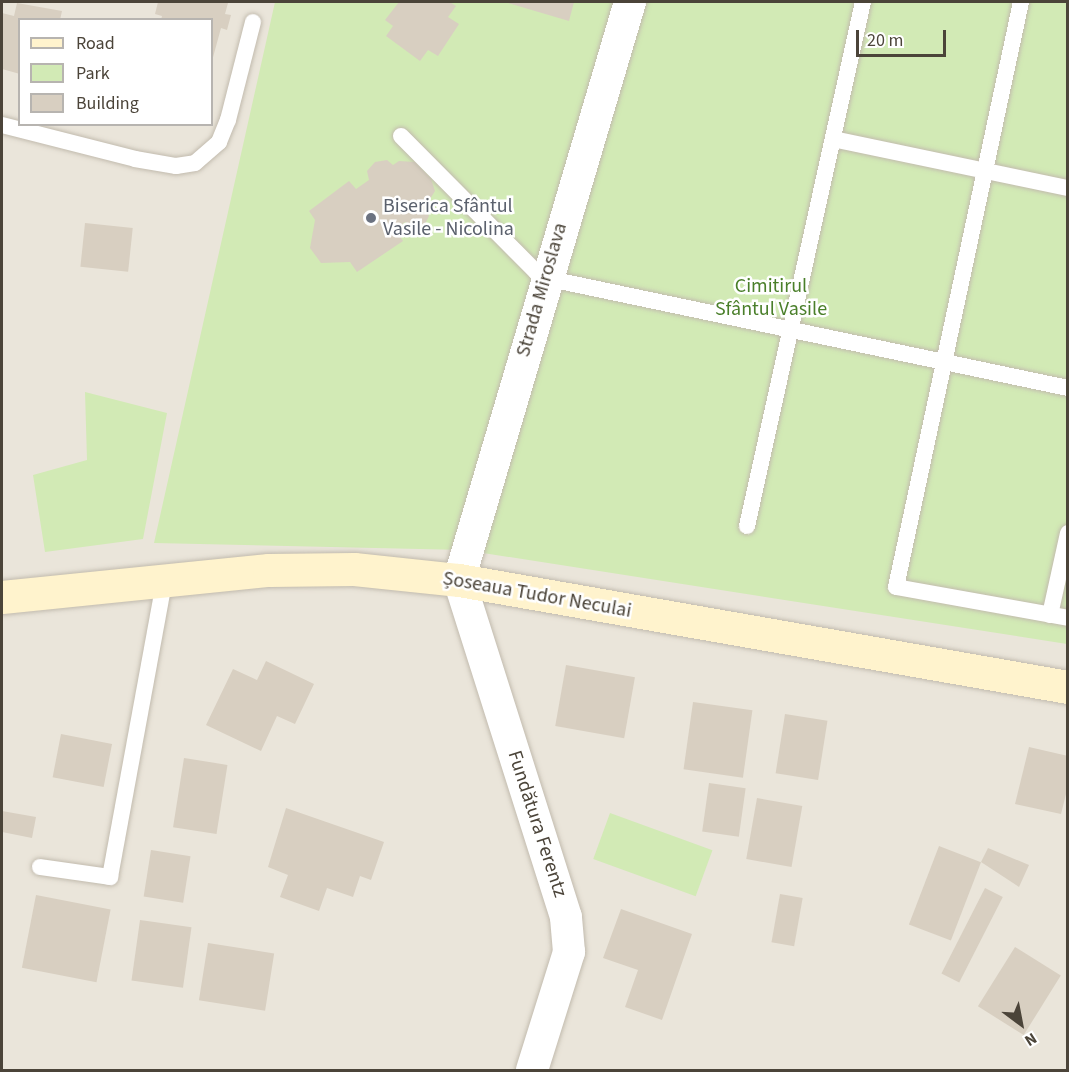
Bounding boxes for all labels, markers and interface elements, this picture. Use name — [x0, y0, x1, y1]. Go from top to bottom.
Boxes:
legend — [18, 18, 213, 126]
scale bar — [859, 18, 949, 56]
text: 20 m — [867, 28, 903, 53]
text: Road — [76, 31, 115, 56]
text: Park — [76, 61, 110, 86]
text: Building — [76, 91, 139, 116]
place label: Biserica Sfântul Vasile - Nicolina — [383, 195, 514, 242]
marker: Biserica Sfântul Vasile - Nicolina — [364, 211, 378, 225]
street label: Strada Miroslava — [511, 220, 573, 360]
park label: Cimitirul Sfântul Vasile — [715, 274, 827, 321]
street label: Șoseaua Tudor Neculai — [441, 567, 633, 623]
street label: Fundătura Ferentz — [502, 748, 572, 900]
north arrow — [991, 994, 1051, 1054]
text: N — [1020, 1027, 1041, 1051]

